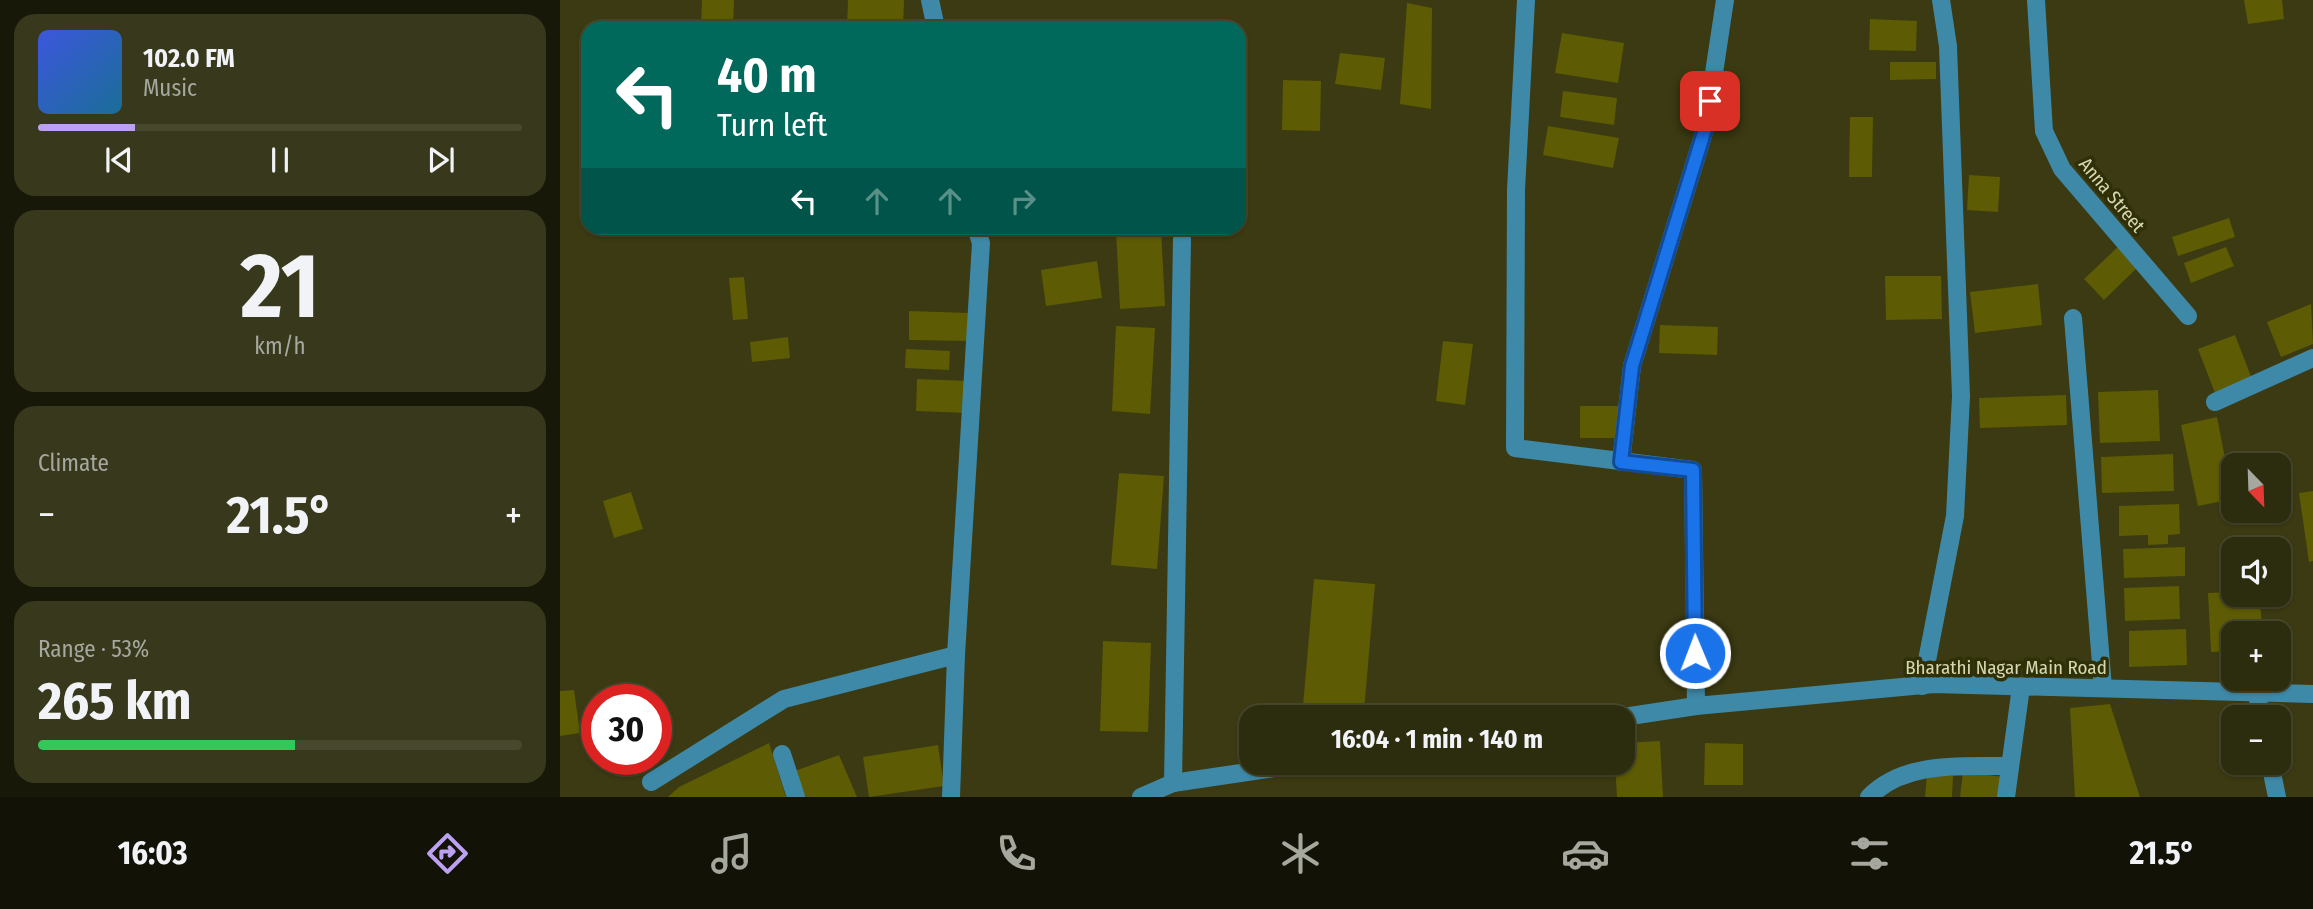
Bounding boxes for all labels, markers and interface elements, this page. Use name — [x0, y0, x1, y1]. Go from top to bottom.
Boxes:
text: 102.0 FM — [143, 43, 235, 74]
text: 40 m — [717, 46, 817, 105]
icon: left — [602, 49, 693, 140]
pin — [1680, 71, 1740, 131]
text: Music — [143, 74, 197, 102]
icon: arrive — [1691, 82, 1729, 120]
text: Turn left — [717, 106, 827, 144]
icon: previous — [100, 141, 138, 179]
icon: pause — [261, 141, 299, 179]
icon: next — [422, 141, 460, 179]
street label: Anna Street — [2074, 153, 2150, 238]
icon: left — [785, 182, 823, 220]
icon: ahead — [858, 182, 896, 220]
icon: ahead — [931, 182, 969, 220]
icon: right — [1004, 182, 1042, 220]
text: 21 — [240, 232, 320, 341]
text: km/h — [254, 332, 306, 360]
text: Climate — [38, 449, 109, 477]
north arrow — [2221, 453, 2291, 523]
map controls — [2221, 453, 2291, 775]
text: 21.5° — [226, 484, 333, 547]
text: − — [38, 492, 55, 538]
text: + — [505, 492, 522, 538]
button: sound — [2221, 537, 2291, 607]
position arrow — [1658, 616, 1732, 690]
button: + — [2221, 621, 2291, 691]
text: Range · 53% — [38, 635, 149, 663]
street label: Bharathi Nagar Main Road — [1905, 656, 2107, 679]
text: 265 km — [38, 670, 192, 733]
speed limit sign: 30 — [581, 684, 672, 775]
button: − — [2221, 705, 2291, 775]
text: 16:04 · 1 min · 140 m — [1331, 724, 1543, 755]
icon: directions — [423, 829, 472, 878]
icon: music — [707, 829, 756, 878]
icon: phone — [992, 829, 1041, 878]
icon: climate — [1276, 829, 1325, 878]
icon: car — [1561, 829, 1610, 878]
icon: filters — [1845, 829, 1894, 878]
text: 16:03 — [118, 834, 188, 872]
text: 21.5° — [2129, 834, 2195, 872]

